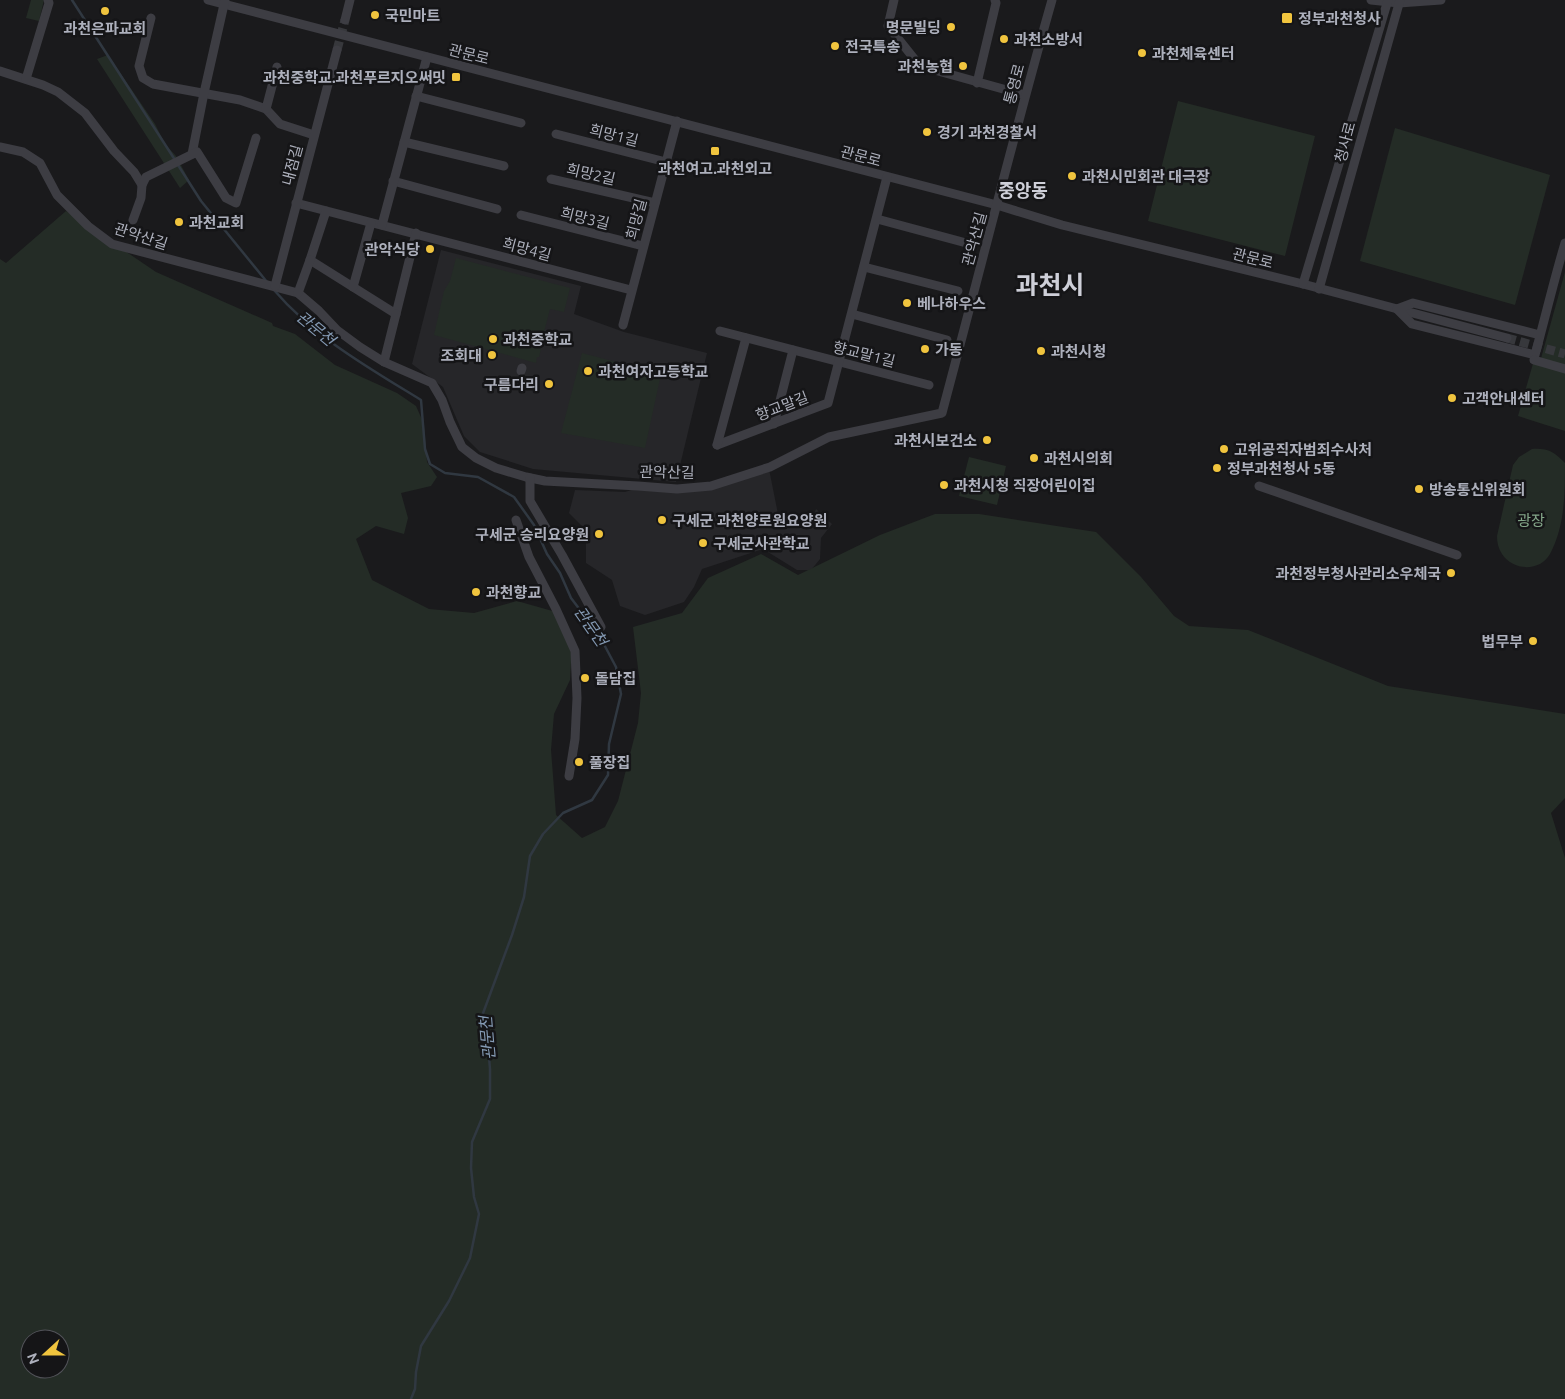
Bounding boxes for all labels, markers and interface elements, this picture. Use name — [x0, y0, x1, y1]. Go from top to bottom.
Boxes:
marker: 과천은파교회 — [99, 5, 111, 17]
place label: 국민마트 — [385, 7, 440, 24]
marker: 국민마트 — [369, 9, 381, 21]
place label: 정부과천청사 — [1298, 10, 1381, 27]
marker: 정부과천청사 — [1280, 11, 1294, 25]
place label: 명문빌딩 — [886, 19, 941, 36]
place label: 과천은파교회 — [64, 20, 146, 37]
marker: 명문빌딩 — [945, 21, 957, 33]
place label: 과천소방서 — [1014, 31, 1083, 48]
marker: 과천소방서 — [998, 33, 1010, 45]
place label: 전국특송 — [845, 38, 900, 55]
marker: 전국특송 — [829, 40, 841, 52]
street label: 관문로 — [447, 41, 491, 67]
place label: 과천체육센터 — [1152, 45, 1235, 62]
marker: 과천체육센터 — [1136, 47, 1148, 59]
place label: 과천농협 — [898, 58, 953, 75]
marker: 과천농협 — [957, 60, 969, 72]
street label: 통영로 — [1000, 62, 1028, 106]
place label: 과천중학교.과천푸르지오써밋 — [263, 69, 446, 86]
marker: 과천중학교.과천푸르지오써밋 — [450, 71, 462, 83]
street label: 청사로 — [1331, 120, 1359, 164]
street label: 희망1길 — [588, 121, 640, 149]
place label: 경기 과천경찰서 — [937, 124, 1037, 141]
marker: 경기 과천경찰서 — [921, 126, 933, 138]
street label: 관문로 — [839, 142, 883, 170]
street label: 내점길 — [278, 143, 306, 187]
marker: 과천여고.과천외고 — [709, 145, 721, 157]
street label: 희망2길 — [565, 160, 617, 188]
place label: 과천여고.과천외고 — [658, 160, 772, 177]
place label: 과천시민회관 대극장 — [1082, 168, 1210, 185]
marker: 과천시민회관 대극장 — [1066, 170, 1078, 182]
district label: 중앙동 — [998, 180, 1048, 200]
street label: 희망길 — [622, 197, 650, 241]
street label: 희망3길 — [559, 204, 611, 232]
street label: 관악산길 — [959, 210, 989, 268]
place label: 과천교회 — [189, 214, 244, 231]
marker: 과천교회 — [173, 216, 185, 228]
street label: 관악산길 — [112, 219, 170, 253]
street label: 희망4길 — [501, 234, 553, 264]
place label: 관악식당 — [365, 241, 420, 258]
marker: 관악식당 — [424, 243, 436, 255]
street label: 관문로 — [1231, 245, 1275, 271]
district label: 과천시 — [1015, 271, 1085, 299]
place label: 베나하우스 — [917, 295, 986, 312]
marker: 베나하우스 — [901, 297, 913, 309]
water label: 관문천 — [293, 307, 340, 351]
place label: 과천중학교 — [503, 331, 572, 348]
marker: 과천중학교 — [487, 333, 499, 345]
street label: 향교말1길 — [831, 338, 897, 370]
place label: 가동 — [935, 341, 963, 358]
marker: 가동 — [919, 343, 931, 355]
place label: 과천시청 — [1051, 343, 1106, 360]
marker: 과천시청 — [1035, 345, 1047, 357]
place label: 조회대 — [441, 347, 482, 364]
marker: 조회대 — [486, 349, 498, 361]
place label: 과천여자고등학교 — [598, 363, 709, 380]
marker: 과천여자고등학교 — [582, 365, 594, 377]
place label: 구름다리 — [484, 376, 539, 393]
marker: 구름다리 — [543, 378, 555, 390]
street label: 향교말길 — [753, 388, 811, 424]
place label: 고객안내센터 — [1462, 390, 1545, 407]
marker: 고객안내센터 — [1446, 392, 1458, 404]
place label: 과천시보건소 — [894, 432, 977, 449]
marker: 과천시보건소 — [981, 434, 993, 446]
place label: 고위공직자범죄수사처 — [1234, 441, 1372, 458]
marker: 고위공직자범죄수사처 — [1218, 443, 1230, 455]
place label: 과천시의회 — [1044, 450, 1113, 467]
marker: 과천시의회 — [1028, 452, 1040, 464]
place label: 정부과천청사 5동 — [1227, 460, 1336, 477]
marker: 정부과천청사 5동 — [1211, 462, 1223, 474]
street label: 관악산길 — [639, 463, 695, 481]
place label: 과천시청 직장어린이집 — [954, 477, 1096, 494]
marker: 과천시청 직장어린이집 — [938, 479, 950, 491]
place label: 방송통신위원회 — [1429, 481, 1526, 498]
marker: 방송통신위원회 — [1413, 483, 1425, 495]
place label: 구세군 과천양로원요양원 — [672, 512, 827, 529]
park label: 광장 — [1517, 512, 1545, 529]
marker: 구세군 과천양로원요양원 — [656, 514, 668, 526]
place label: 구세군 승리요양원 — [475, 526, 589, 543]
marker: 구세군 승리요양원 — [593, 528, 605, 540]
place label: 구세군사관학교 — [713, 535, 810, 552]
marker: 구세군사관학교 — [697, 537, 709, 549]
place label: 과천정부청사관리소우체국 — [1275, 565, 1441, 582]
marker: 과천정부청사관리소우체국 — [1445, 567, 1457, 579]
place label: 과천향교 — [486, 584, 541, 601]
marker: 과천향교 — [470, 586, 482, 598]
water label: 관문천 — [571, 603, 612, 651]
place label: 법무부 — [1482, 633, 1523, 650]
marker: 법무부 — [1527, 635, 1539, 647]
place label: 돌담집 — [595, 670, 636, 687]
marker: 돌담집 — [579, 672, 591, 684]
place label: 풀장집 — [589, 754, 630, 771]
marker: 풀장집 — [573, 756, 585, 768]
water label: 관문천 — [476, 1013, 498, 1061]
north arrow — [20, 1329, 70, 1379]
text: N — [24, 1351, 42, 1366]

